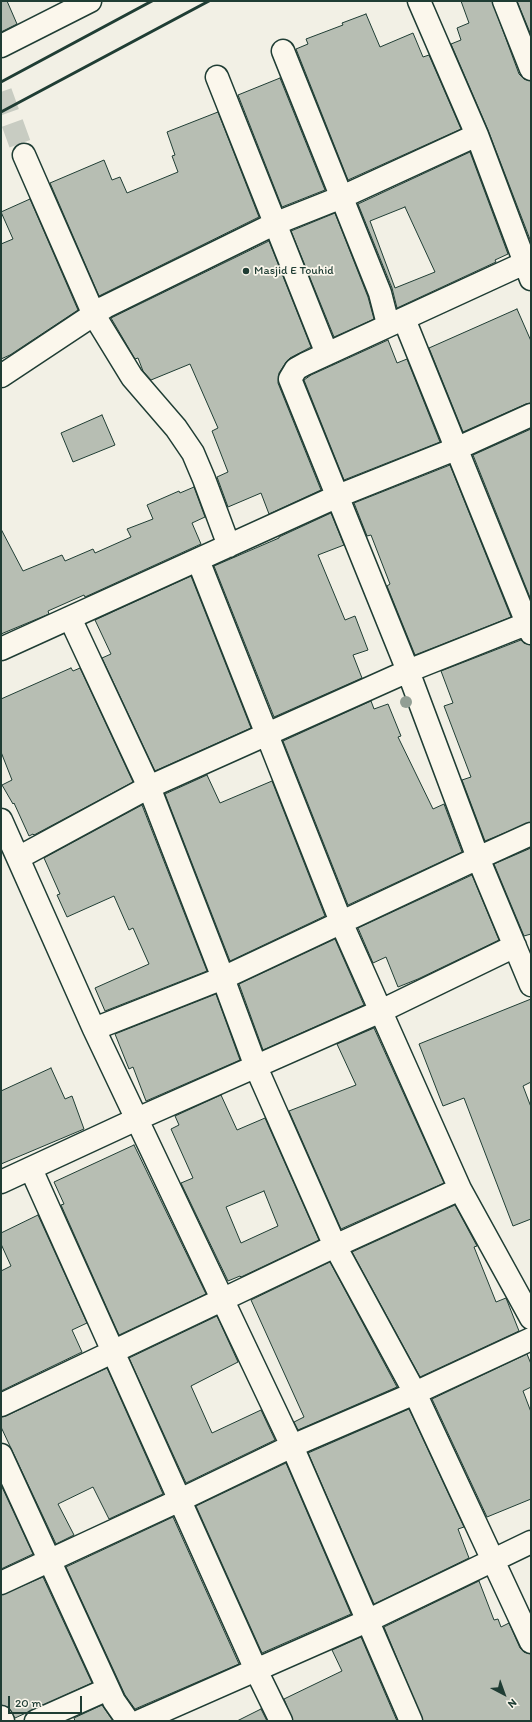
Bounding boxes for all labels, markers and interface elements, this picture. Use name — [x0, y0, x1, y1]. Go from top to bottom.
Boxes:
place label: Masjid E Touhid — [254, 264, 334, 278]
marker: Masjid E Touhid — [241, 266, 251, 276]
north arrow — [484, 1674, 524, 1714]
scale bar — [10, 1688, 84, 1714]
text: 20 m — [15, 1696, 42, 1710]
text: N — [505, 1696, 519, 1711]

